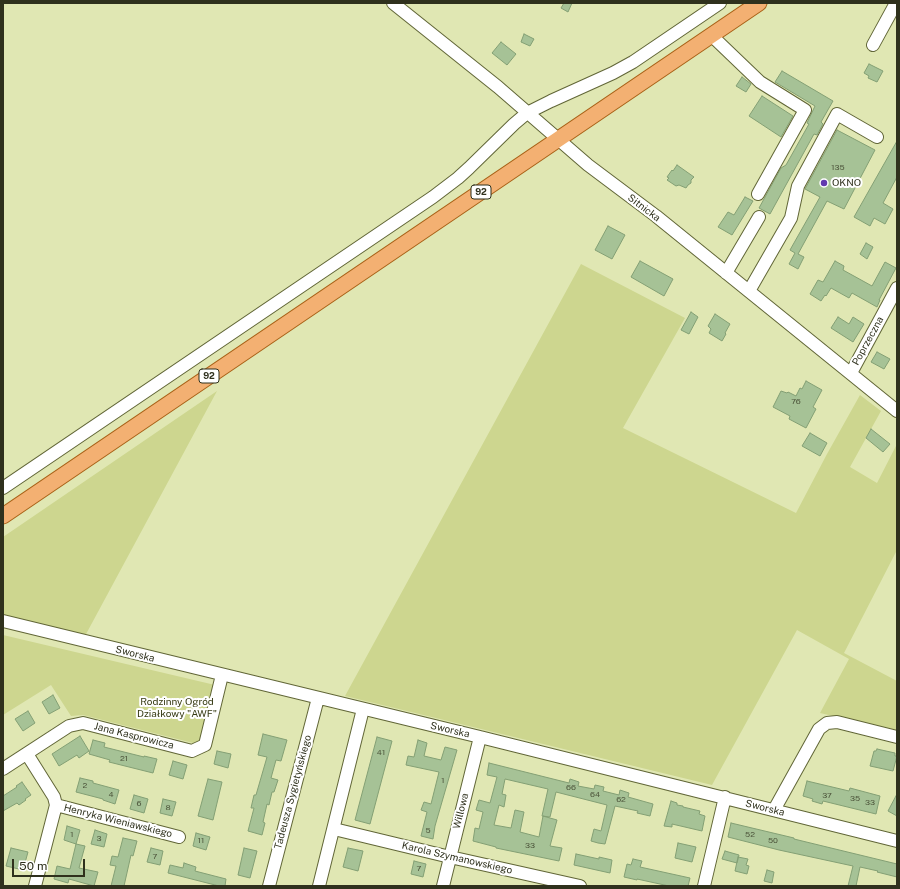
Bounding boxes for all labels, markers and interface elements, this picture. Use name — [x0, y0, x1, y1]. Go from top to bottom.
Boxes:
house number: 135 — [831, 163, 845, 173]
place label: OKNO — [832, 177, 861, 189]
marker: OKNO — [819, 178, 829, 188]
road number: 92 — [471, 185, 491, 199]
street label: Sitnicka — [625, 192, 663, 224]
street label: Poprzeczna — [850, 315, 886, 367]
road number: 92 — [199, 369, 219, 383]
house number: 76 — [791, 397, 801, 407]
street label: Sworska — [114, 643, 156, 665]
park label: Rodzinny Ogród Działkowy "AWF" — [137, 696, 217, 720]
street label: Jana Kasprowicza — [93, 720, 175, 752]
street label: Sworska — [429, 720, 471, 740]
street label: Tadeusza Sygietyńskiego — [272, 734, 314, 850]
house number: 41 — [377, 748, 385, 758]
house number: 21 — [120, 754, 128, 764]
house number: 1 — [441, 776, 445, 786]
house number: 2 — [83, 781, 87, 791]
house number: 66 — [566, 783, 576, 793]
house number: 4 — [108, 790, 114, 800]
house number: 64 — [590, 790, 600, 800]
house number: 37 — [822, 791, 832, 801]
street label: Willowa — [451, 792, 471, 830]
house number: 35 — [850, 794, 860, 804]
house number: 62 — [616, 795, 626, 805]
street label: Sworska — [744, 797, 786, 819]
house number: 33 — [865, 798, 875, 808]
house number: 6 — [137, 799, 141, 809]
street label: Henryka Wieniawskiego — [63, 802, 173, 840]
house number: 8 — [165, 803, 171, 813]
house number: 5 — [425, 826, 431, 836]
house number: 1 — [70, 830, 74, 840]
house number: 52 — [745, 830, 755, 840]
house number: 3 — [96, 834, 102, 844]
house number: 11 — [198, 836, 204, 846]
house number: 50 — [768, 836, 778, 846]
street label: Karola Szymanowskiego — [401, 839, 513, 877]
house number: 33 — [525, 841, 535, 851]
scale bar — [14, 851, 87, 877]
house number: 7 — [153, 852, 157, 862]
text: 50 m — [19, 859, 47, 873]
house number: 7 — [417, 864, 421, 874]

